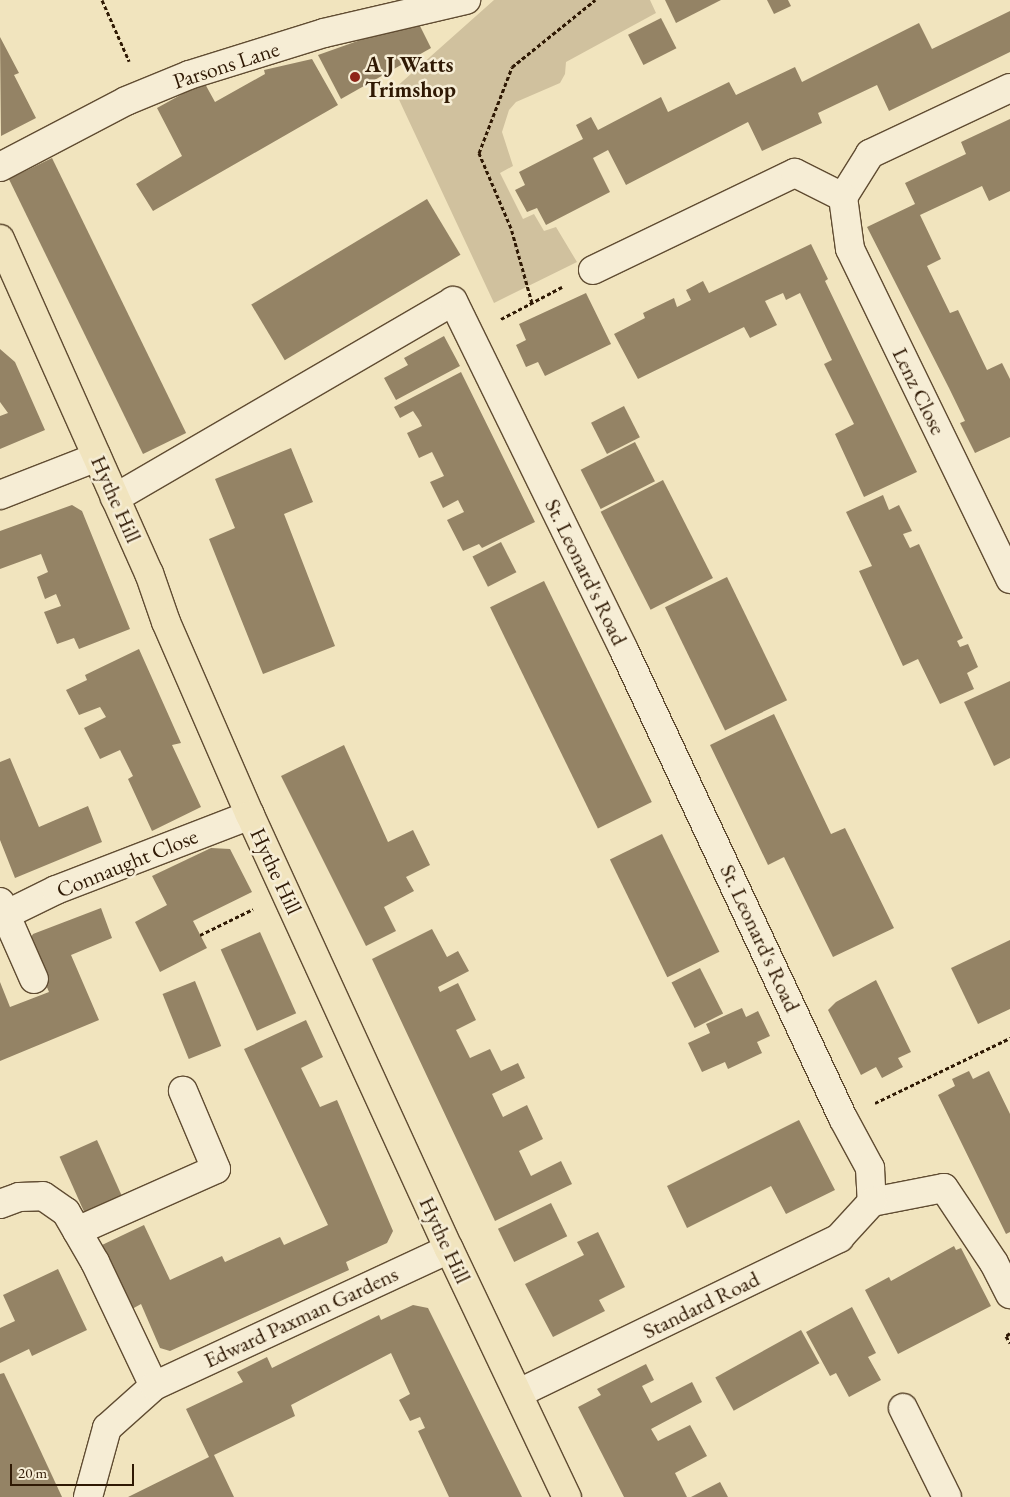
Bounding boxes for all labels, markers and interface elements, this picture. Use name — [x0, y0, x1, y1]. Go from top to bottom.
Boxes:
street label: Parsons Lane — [170, 35, 282, 95]
place label: A J Watts Trimshop — [365, 51, 456, 102]
marker: A J Watts Trimshop — [349, 71, 361, 83]
street label: Lenz Close — [887, 343, 951, 439]
street label: Hythe Hill — [85, 451, 147, 547]
street label: St. Leonard's Road — [539, 495, 633, 649]
street label: Connaught Close — [53, 823, 201, 903]
street label: Hythe Hill — [245, 824, 307, 918]
street label: St. Leonard's Road — [714, 860, 806, 1016]
street label: Hythe Hill — [414, 1193, 476, 1287]
street label: Edward Paxman Gardens — [200, 1260, 402, 1374]
street label: Standard Road — [638, 1265, 764, 1345]
scale bar — [12, 1454, 136, 1486]
text: 20 m — [18, 1463, 47, 1482]

